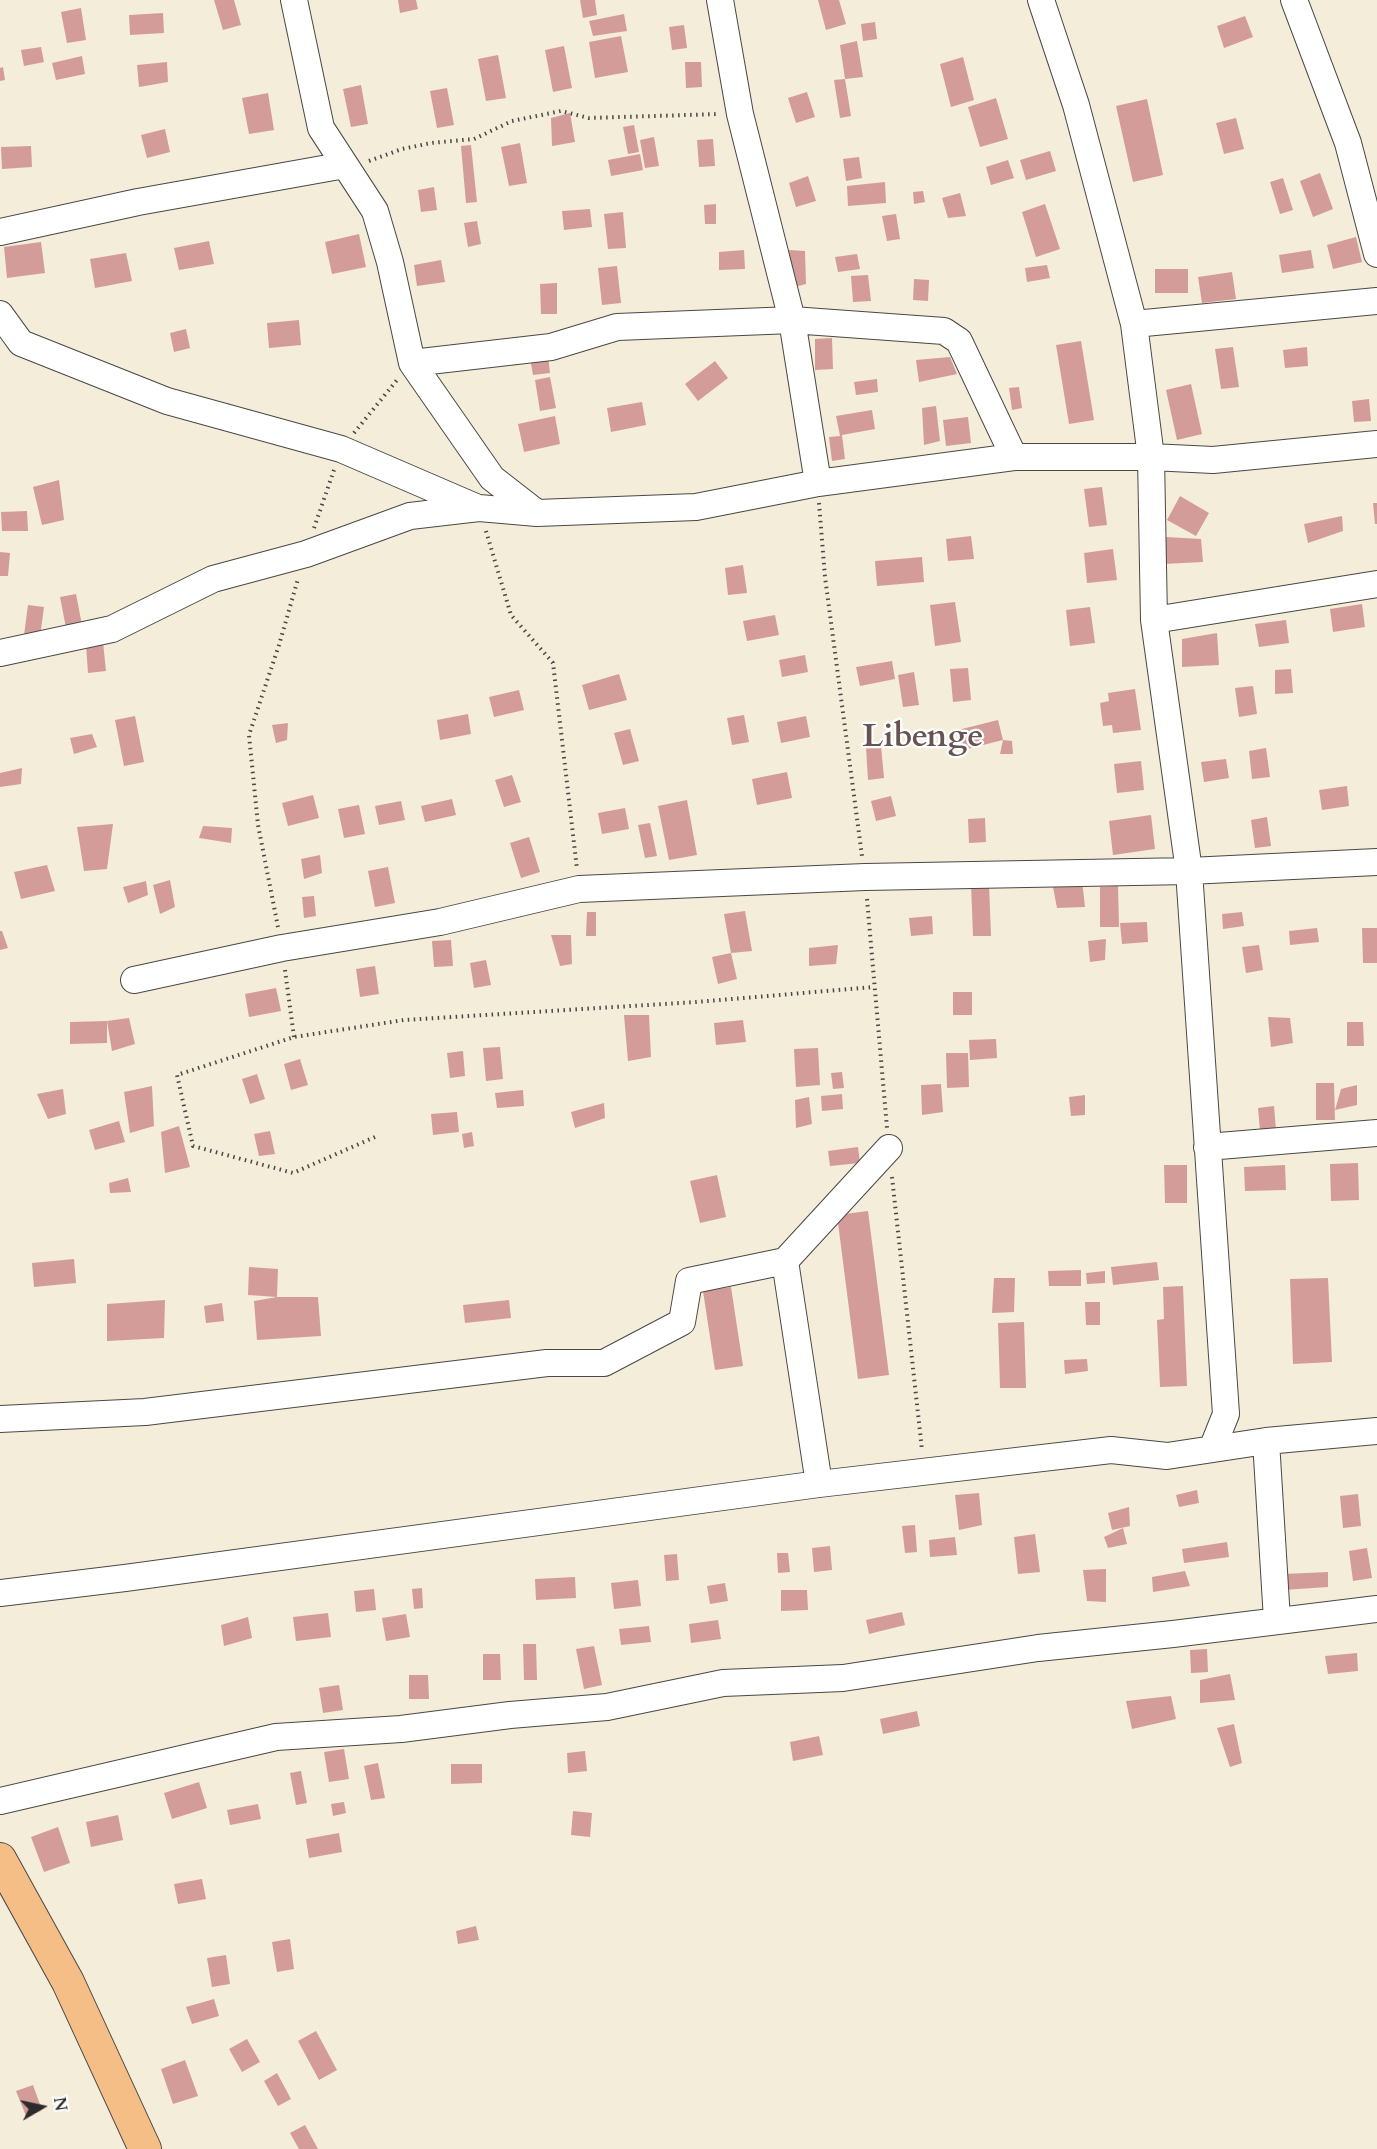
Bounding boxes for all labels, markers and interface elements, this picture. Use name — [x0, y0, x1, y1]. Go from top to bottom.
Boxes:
district label: Libenge — [862, 718, 984, 758]
north arrow — [12, 2077, 72, 2137]
text: N — [48, 2096, 72, 2113]

